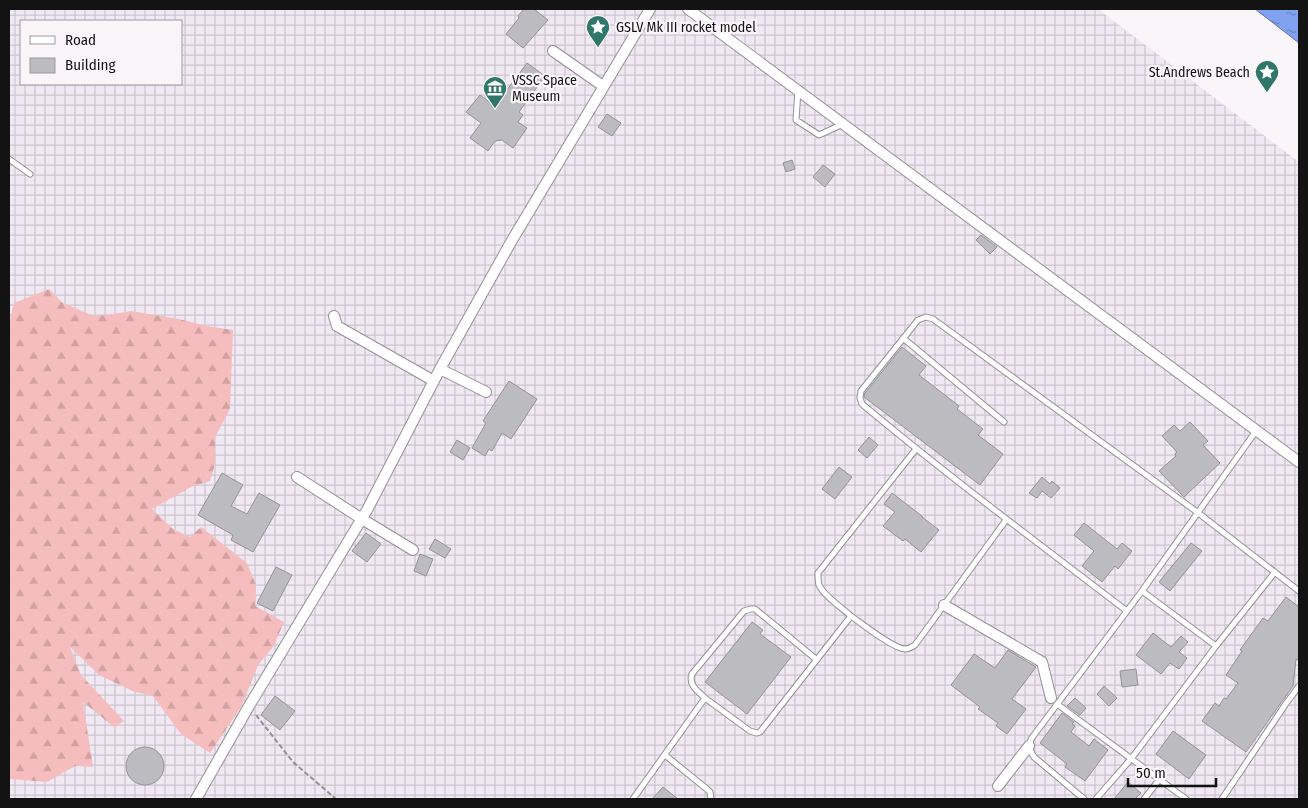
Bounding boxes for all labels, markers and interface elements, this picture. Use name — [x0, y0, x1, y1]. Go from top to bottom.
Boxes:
place icon: GSLV Mk III rocket model — [585, 14, 611, 48]
place label: GSLV Mk III rocket model — [616, 19, 756, 36]
legend — [20, 20, 182, 85]
text: Road — [65, 31, 96, 49]
text: Building — [65, 56, 116, 74]
place icon: St.Andrews Beach — [1254, 59, 1280, 93]
place label: St.Andrews Beach — [1149, 64, 1250, 81]
place label: VSSC Space Museum — [512, 72, 577, 105]
museum icon: VSSC Space Museum — [482, 75, 508, 109]
scale bar — [1128, 756, 1216, 788]
text: 50 m — [1136, 764, 1166, 782]

